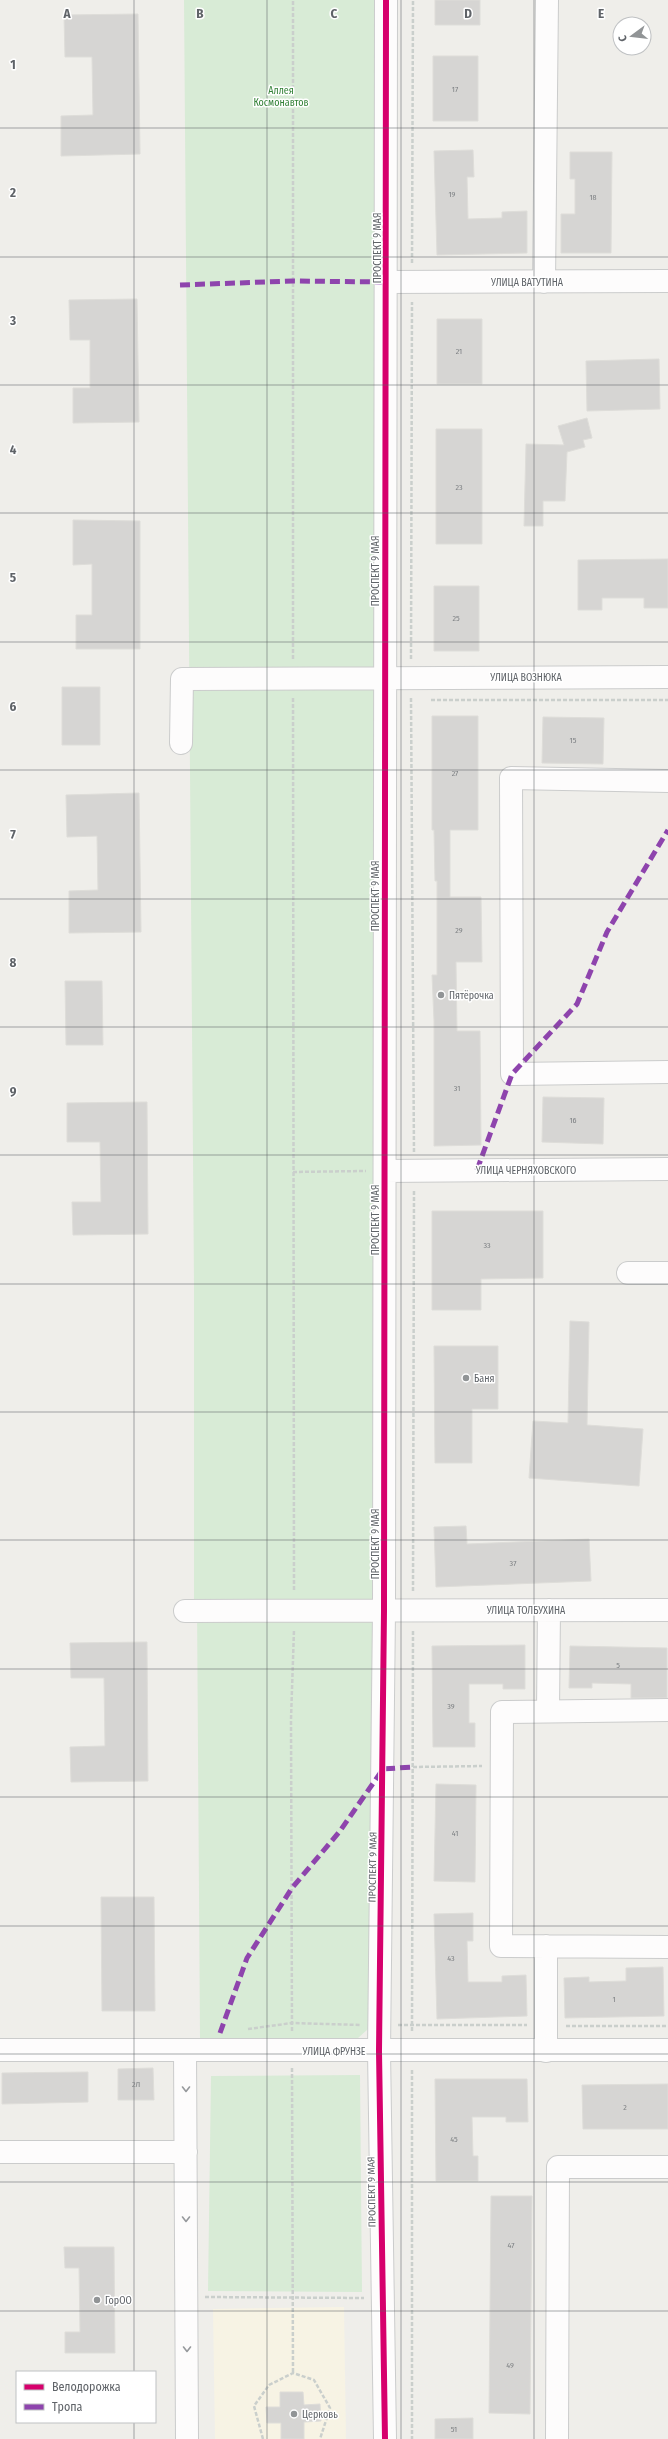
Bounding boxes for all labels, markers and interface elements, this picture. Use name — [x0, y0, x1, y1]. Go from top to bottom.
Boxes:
text: A — [62, 6, 71, 21]
text: B — [196, 6, 204, 21]
text: C — [331, 6, 338, 21]
text: D — [464, 6, 472, 21]
text: E — [598, 6, 604, 21]
north arrow — [612, 16, 652, 56]
text: С — [616, 34, 630, 43]
text: 1 — [10, 57, 16, 72]
park label: Аллея Космонавтов — [253, 85, 309, 109]
house number: 17 — [452, 85, 459, 94]
text: 2 — [9, 185, 16, 200]
house number: 19 — [448, 190, 456, 199]
house number: 18 — [589, 193, 597, 202]
street label: ПРОСПЕКТ 9 МАЯ — [372, 213, 384, 283]
street label: УЛИЦА ВАТУТИНА — [490, 277, 564, 289]
text: 3 — [9, 313, 16, 328]
house number: 21 — [456, 347, 462, 356]
text: 4 — [10, 442, 17, 457]
house number: 23 — [455, 483, 463, 492]
street label: ПРОСПЕКТ 9 МАЯ — [370, 536, 382, 606]
text: 5 — [10, 570, 16, 585]
house number: 25 — [452, 614, 460, 623]
street label: УЛИЦА ВОЗНЮКА — [489, 672, 562, 684]
text: 6 — [10, 699, 17, 714]
house number: 15 — [570, 736, 577, 745]
house number: 27 — [452, 769, 459, 778]
text: 7 — [10, 827, 16, 842]
street label: ПРОСПЕКТ 9 МАЯ — [370, 861, 382, 931]
house number: 29 — [455, 926, 463, 935]
text: 8 — [10, 955, 17, 970]
marker: Пятёрочка — [436, 990, 446, 1000]
place label: Пятёрочка — [449, 990, 494, 1002]
text: 9 — [10, 1084, 17, 1099]
house number: 31 — [454, 1084, 460, 1093]
house number: 16 — [569, 1116, 577, 1125]
street label: УЛИЦА ЧЕРНЯХОВСКОГО — [475, 1165, 576, 1177]
street label: ПРОСПЕКТ 9 МАЯ — [370, 1185, 382, 1255]
house number: 33 — [483, 1241, 491, 1250]
marker: Баня — [461, 1373, 471, 1383]
place label: Баня — [474, 1373, 494, 1385]
street label: ПРОСПЕКТ 9 МАЯ — [370, 1509, 382, 1579]
house number: 37 — [510, 1559, 517, 1568]
street label: УЛИЦА ТОЛБУХИНА — [486, 1605, 566, 1617]
house number: 5 — [616, 1661, 620, 1670]
house number: 39 — [447, 1702, 455, 1711]
house number: 41 — [452, 1829, 458, 1838]
street label: ПРОСПЕКТ 9 МАЯ — [366, 1832, 380, 1902]
house number: 43 — [447, 1954, 455, 1963]
house number: 1 — [612, 1995, 616, 2004]
street label: УЛИЦА ФРУНЗЕ — [301, 2046, 366, 2058]
house number: 2Л — [132, 2080, 140, 2089]
one-way arrow — [182, 2086, 190, 2092]
house number: 2 — [623, 2103, 627, 2112]
house number: 45 — [450, 2135, 458, 2144]
street label: ПРОСПЕКТ 9 МАЯ — [365, 2157, 379, 2227]
one-way arrow — [182, 2216, 190, 2222]
house number: 47 — [508, 2241, 515, 2250]
marker: ГорОО — [92, 2295, 102, 2305]
place label: ГорОО — [105, 2295, 132, 2307]
one-way arrow — [183, 2346, 191, 2352]
house number: 49 — [506, 2361, 514, 2370]
legend — [16, 2371, 156, 2423]
text: Велодорожка — [52, 2380, 121, 2394]
text: Тропа — [52, 2400, 83, 2414]
marker: Церковь — [289, 2409, 299, 2419]
place label: Церковь — [302, 2409, 338, 2421]
house number: 51 — [451, 2425, 457, 2434]

